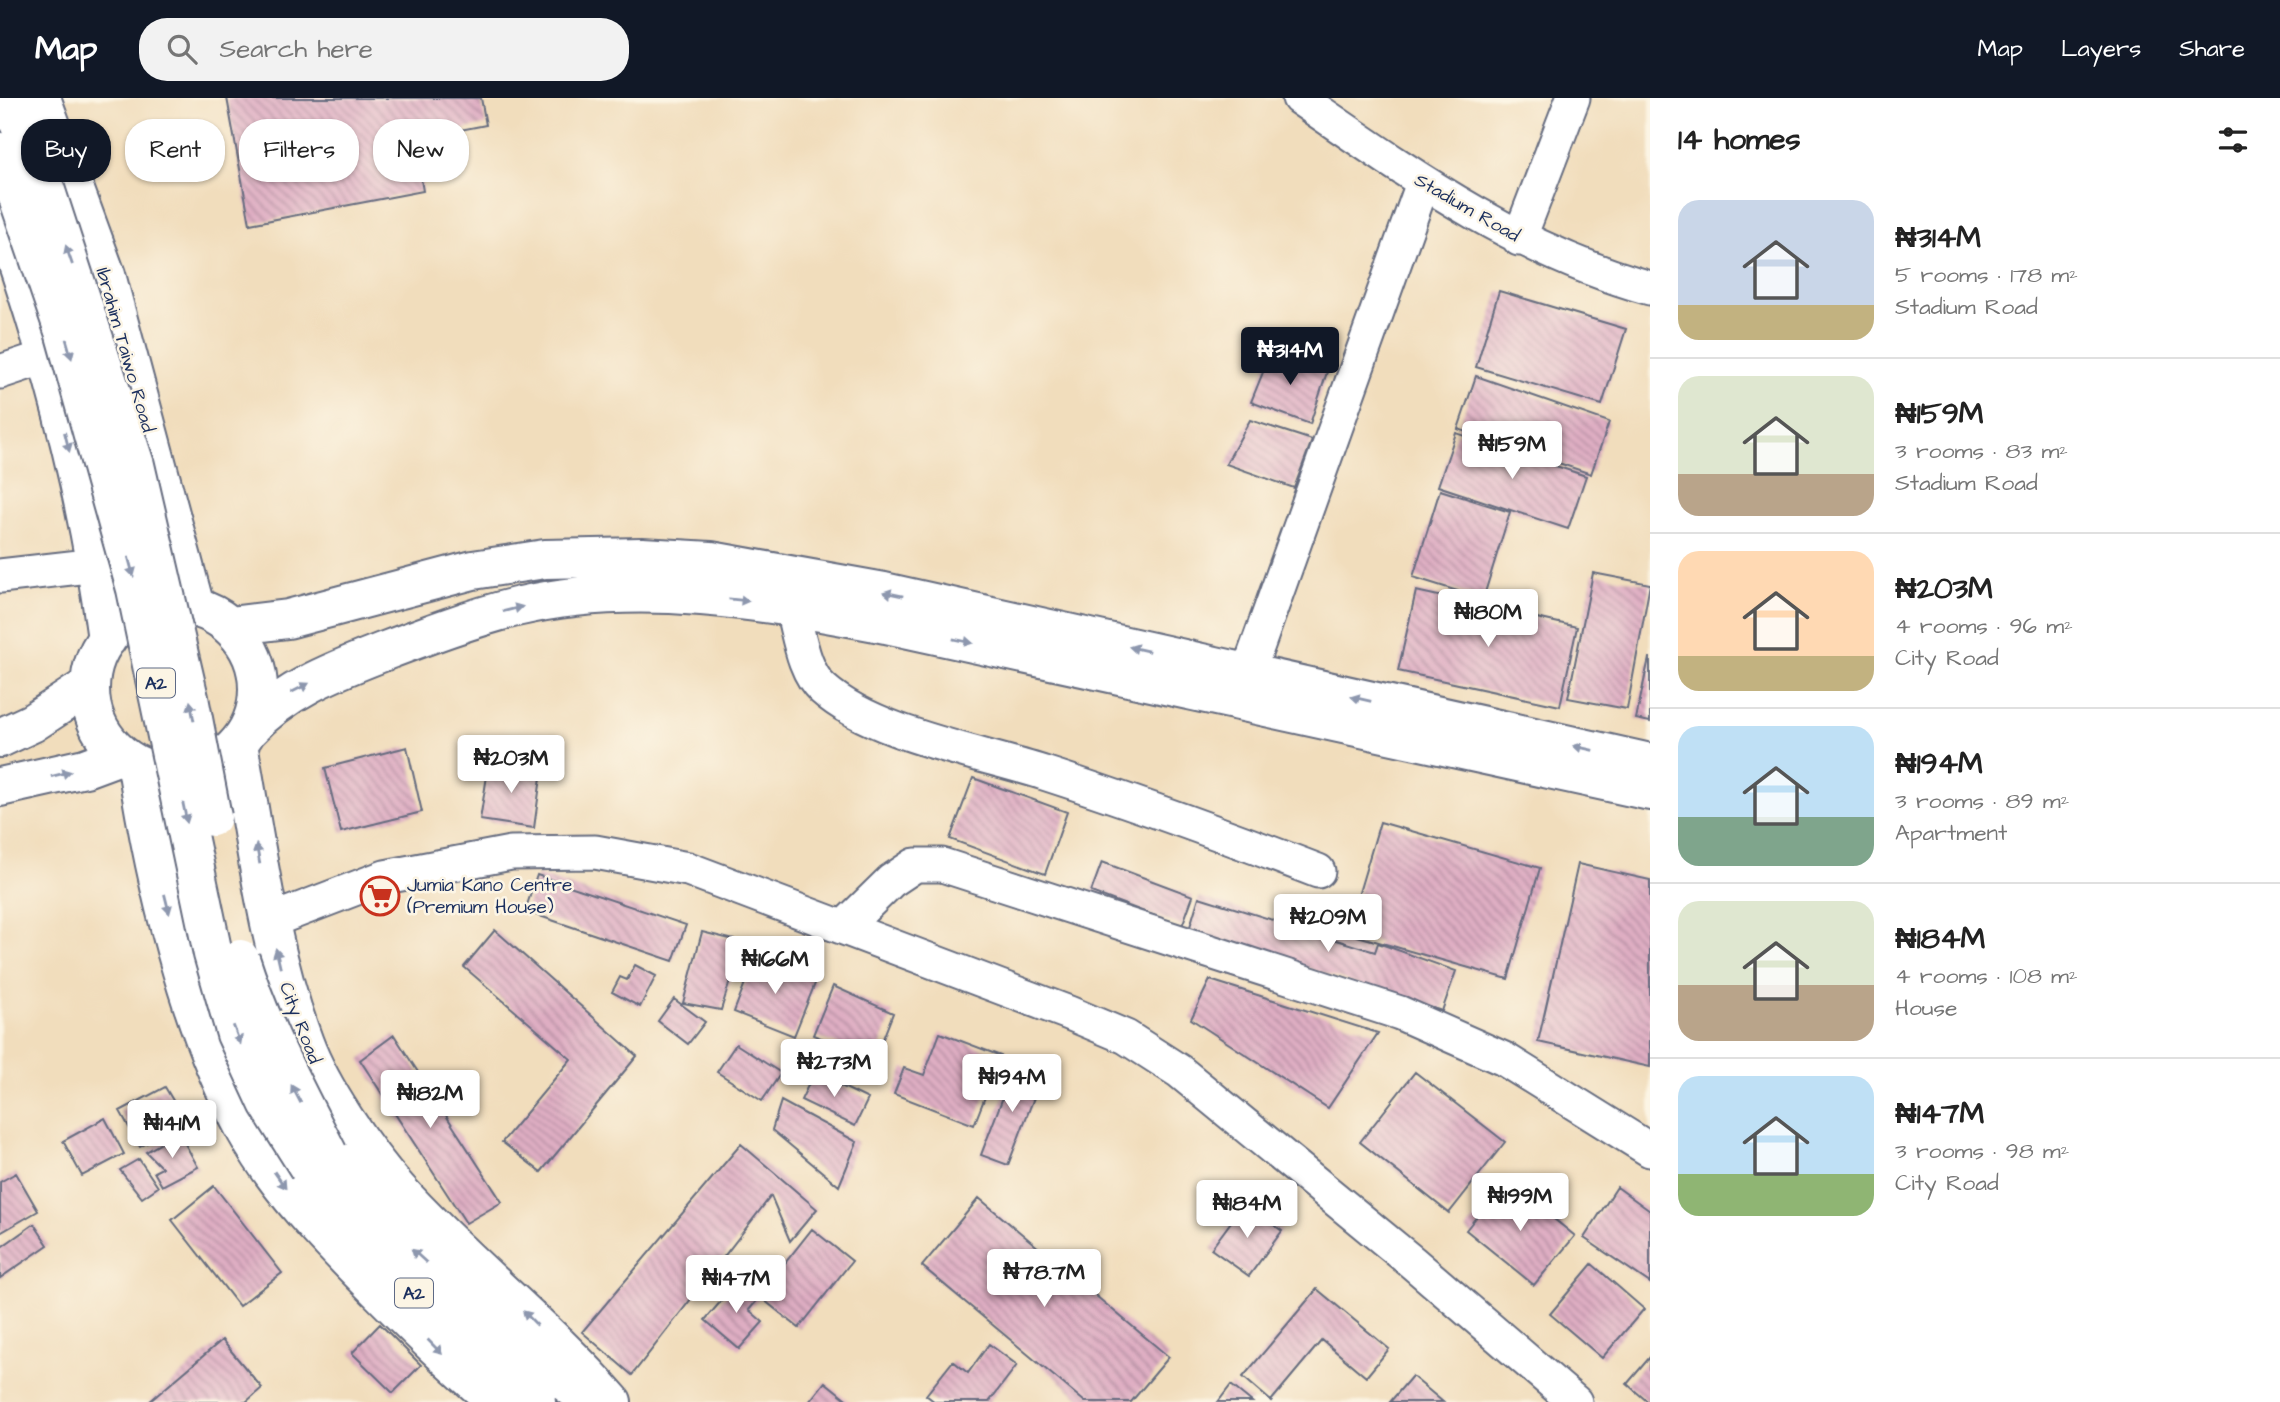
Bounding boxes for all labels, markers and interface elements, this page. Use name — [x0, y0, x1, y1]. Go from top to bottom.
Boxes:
search box — [139, 18, 629, 81]
text: Map — [35, 26, 97, 72]
icon: search — [163, 30, 201, 68]
text: Search here — [219, 31, 373, 67]
text: Map — [1978, 32, 2023, 66]
text: Layers — [2061, 32, 2141, 66]
text: Share — [2179, 32, 2245, 66]
chip: Buy — [21, 119, 111, 182]
chip: Rent — [125, 119, 225, 182]
chip: Filters — [239, 119, 359, 182]
chip: New — [373, 119, 469, 182]
text: 14 homes — [1678, 119, 1801, 161]
icon: filters — [2214, 121, 2252, 159]
street label: Stadium Road — [1409, 167, 1525, 249]
text: ₦314M — [1895, 217, 1981, 259]
icon: home — [1734, 228, 1818, 312]
one-way arrow — [63, 245, 74, 266]
text: 5 rooms · 178 m² — [1895, 259, 2078, 291]
street label: Ibrahim Taiwo Road — [89, 265, 161, 436]
text: Stadium Road — [1895, 291, 2038, 323]
pin: ₦314M — [1241, 328, 1339, 387]
text: ₦314M — [1257, 334, 1323, 366]
one-way arrow — [64, 338, 75, 360]
text: ₦159M — [1895, 393, 1984, 435]
icon: home — [1734, 404, 1818, 488]
pin: ₦159M — [1463, 422, 1561, 481]
text: ₦159M — [1478, 428, 1546, 460]
one-way arrow — [62, 431, 73, 453]
text: 3 rooms · 83 m² — [1895, 435, 2068, 467]
text: Stadium Road — [1895, 467, 2038, 499]
one-way arrow — [126, 557, 137, 579]
text: ₦203M — [1895, 568, 1993, 610]
icon: home — [1734, 579, 1818, 663]
one-way arrow — [882, 589, 904, 600]
pin: ₦180M — [1439, 589, 1537, 649]
one-way arrow — [729, 595, 751, 606]
text: ₦180M — [1454, 596, 1522, 628]
one-way arrow — [503, 603, 525, 614]
text: 4 rooms · 96 m² — [1895, 610, 2073, 642]
one-way arrow — [952, 636, 974, 647]
text: City Road — [1895, 642, 1999, 674]
one-way arrow — [1128, 643, 1150, 654]
road number: A2 — [137, 668, 175, 698]
one-way arrow — [291, 682, 311, 694]
one-way arrow — [1350, 693, 1372, 704]
one-way arrow — [186, 700, 197, 722]
pin: ₦203M — [462, 736, 560, 795]
text: ₦203M — [473, 742, 549, 774]
one-way arrow — [1572, 742, 1594, 753]
text: ₦194M — [1895, 743, 1983, 785]
icon: home — [1734, 754, 1818, 838]
one-way arrow — [50, 768, 72, 779]
text: 3 rooms · 89 m² — [1895, 785, 2069, 817]
one-way arrow — [180, 802, 191, 824]
text: Apartment — [1895, 817, 2007, 849]
one-way arrow — [252, 843, 263, 865]
place label: Jumia Kano Centre (Premium House) — [407, 872, 572, 921]
supermarket icon: Jumia Kano Centre (Premium House) — [359, 875, 401, 917]
one-way arrow — [162, 893, 173, 915]
pin: ₦209M — [1279, 894, 1377, 954]
text: ₦209M — [1290, 901, 1366, 933]
text: ₦184M — [1895, 918, 1985, 960]
icon: home — [1734, 929, 1818, 1013]
pin: ₦166M — [726, 936, 824, 996]
text: ₦166M — [741, 943, 809, 975]
one-way arrow — [272, 947, 283, 969]
text: 4 rooms · 108 m² — [1895, 960, 2078, 992]
street label: City Road — [271, 978, 328, 1068]
text: House — [1895, 992, 1958, 1024]
one-way arrow — [232, 1024, 243, 1045]
pin: ₦273M — [785, 1040, 883, 1099]
text: ₦273M — [797, 1046, 871, 1078]
pin: ₦194M — [963, 1054, 1061, 1114]
text: ₦194M — [978, 1061, 1046, 1093]
pin: ₦182M — [381, 1070, 479, 1130]
text: ₦182M — [397, 1077, 463, 1109]
one-way arrow — [291, 1084, 302, 1104]
text: ₦147M — [1895, 1093, 1984, 1135]
pin: ₦141M — [123, 1100, 221, 1160]
icon: home — [1734, 1104, 1818, 1188]
text: ₦141M — [143, 1107, 201, 1139]
text: 3 rooms · 98 m² — [1895, 1135, 2069, 1167]
text: City Road — [1895, 1167, 1999, 1199]
one-way arrow — [273, 1171, 287, 1189]
pin: ₦199M — [1471, 1174, 1569, 1233]
pin: ₦184M — [1198, 1180, 1296, 1240]
text: ₦199M — [1488, 1180, 1552, 1212]
text: ₦184M — [1212, 1187, 1282, 1219]
one-way arrow — [410, 1249, 427, 1265]
pin: ₦78.7M — [987, 1250, 1101, 1309]
pin: ₦147M — [687, 1256, 785, 1315]
text: ₦78.7M — [1003, 1256, 1085, 1288]
text: ₦147M — [702, 1262, 770, 1294]
road number: A2 — [395, 1278, 433, 1308]
one-way arrow — [522, 1311, 539, 1327]
one-way arrow — [426, 1338, 443, 1355]

